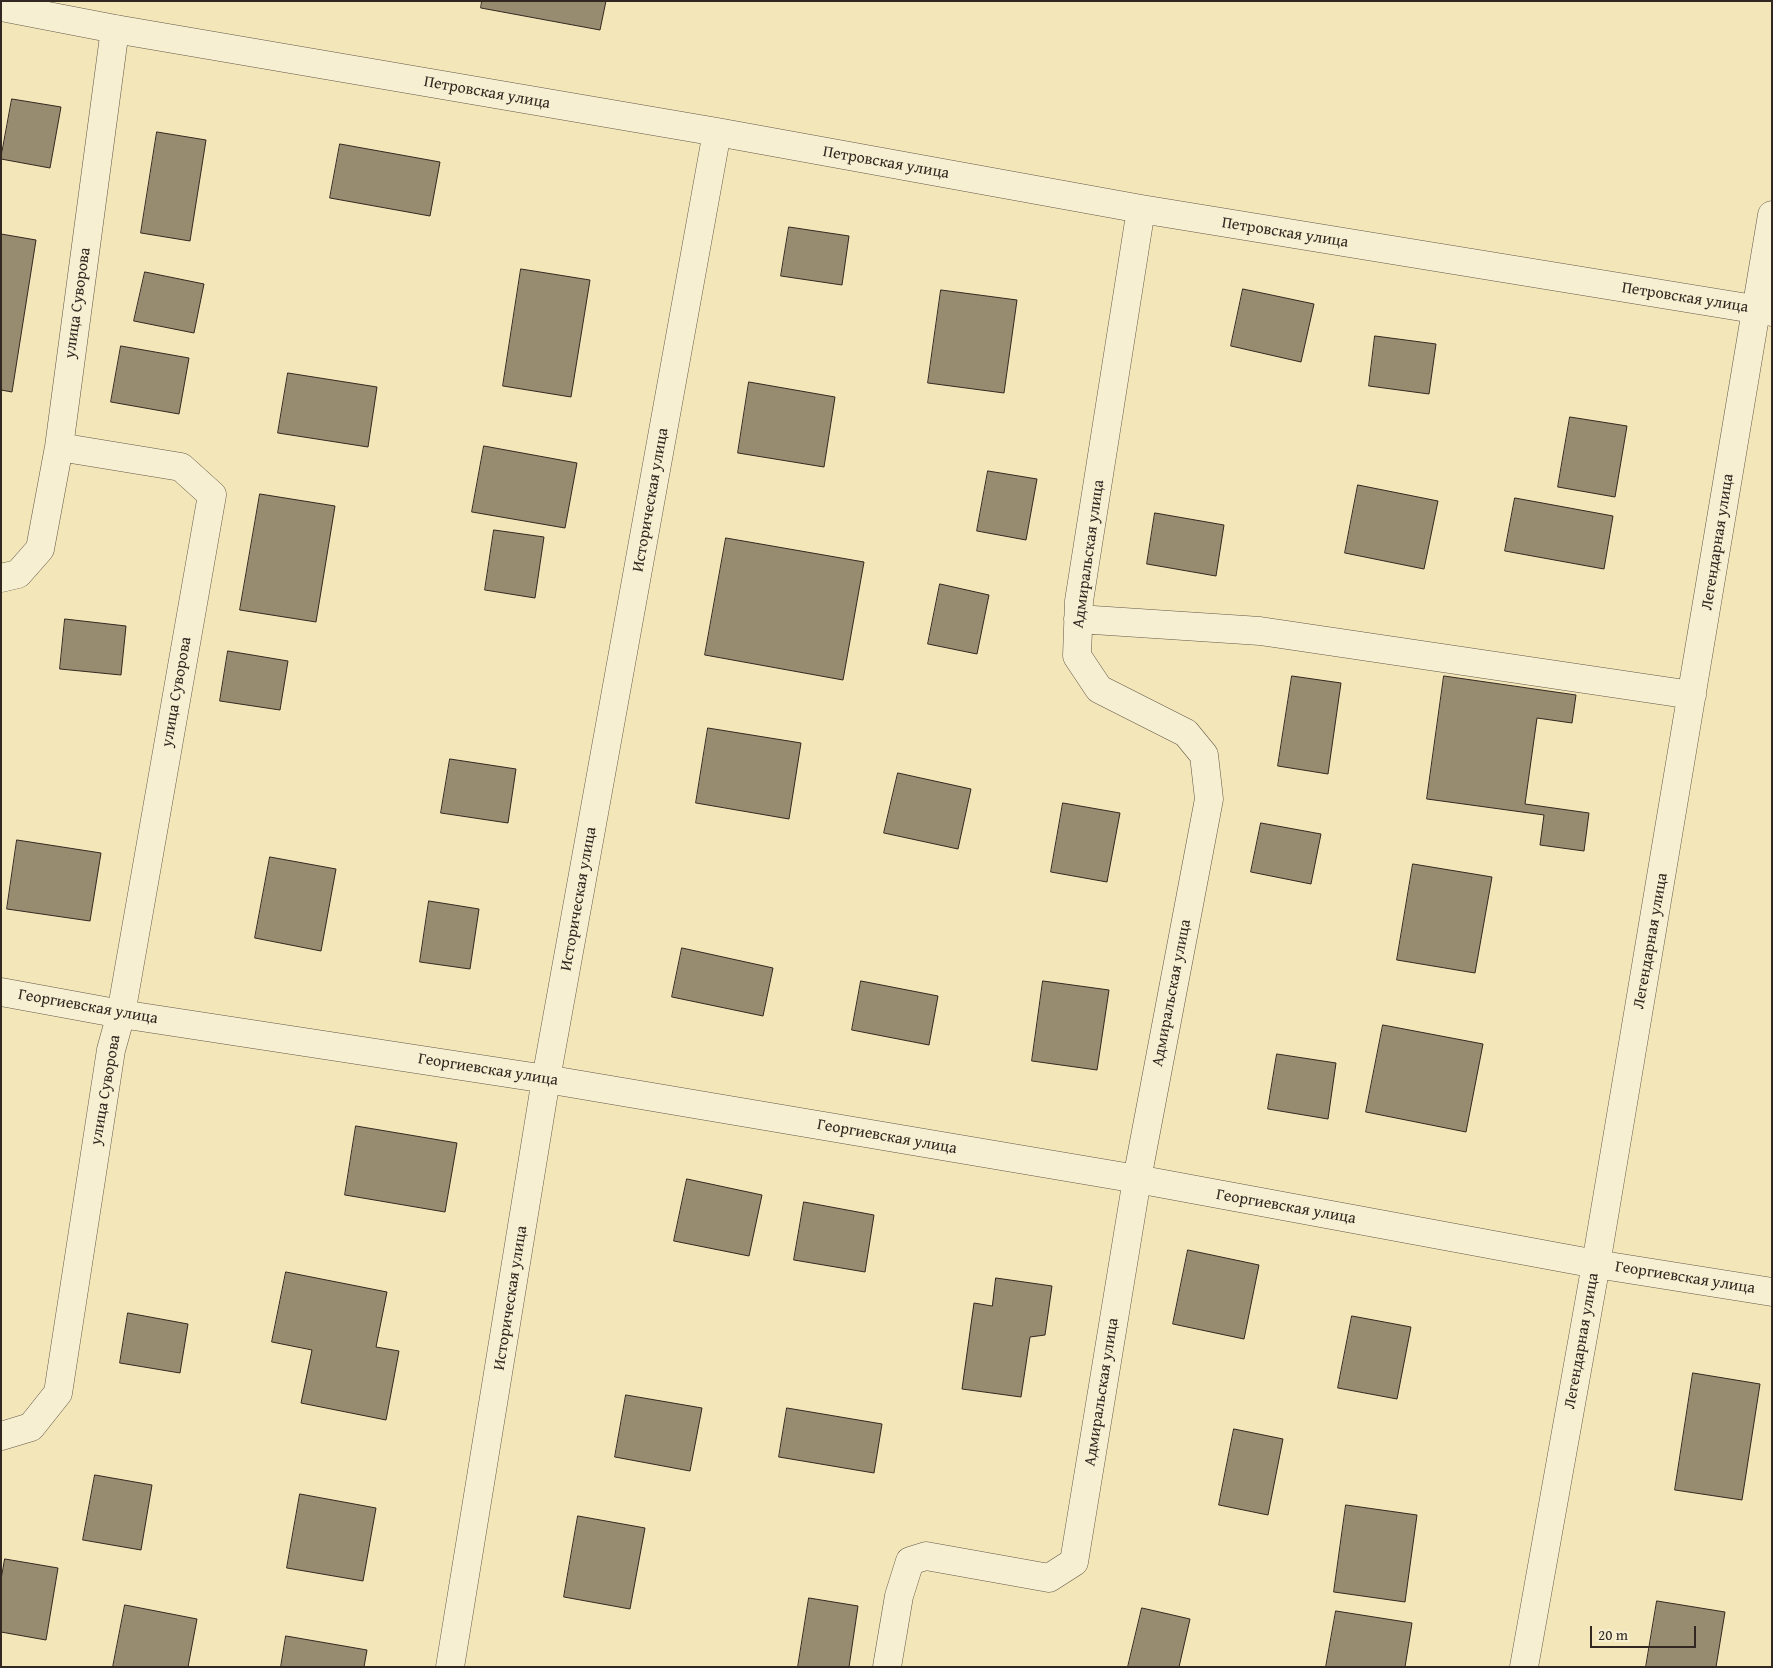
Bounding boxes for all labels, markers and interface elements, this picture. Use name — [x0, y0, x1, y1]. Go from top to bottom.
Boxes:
street label: Петровская улица — [422, 72, 552, 114]
street label: Петровская улица — [821, 142, 951, 184]
street label: Петровская улица — [1220, 214, 1350, 252]
street label: улица Суворова — [61, 246, 95, 360]
street label: Петровская улица — [1620, 279, 1750, 317]
street label: Историческая улица — [629, 426, 673, 574]
street label: Легендарная улица — [1698, 472, 1738, 612]
street label: Адмиральская улица — [1069, 478, 1109, 630]
street label: улица Суворова — [158, 635, 196, 749]
street label: Историческая улица — [557, 825, 601, 973]
street label: Легендарная улица — [1630, 871, 1672, 1011]
street label: Адмиральская улица — [1148, 918, 1196, 1068]
street label: Георгиевская улица — [17, 985, 159, 1029]
street label: улица Суворова — [87, 1033, 125, 1147]
street label: Георгиевская улица — [417, 1049, 559, 1091]
street label: Георгиевская улица — [816, 1115, 958, 1159]
street label: Георгиевская улица — [1215, 1185, 1357, 1229]
street label: Историческая улица — [490, 1224, 532, 1372]
street label: Георгиевская улица — [1614, 1257, 1756, 1299]
street label: Легендарная улица — [1561, 1271, 1603, 1411]
street label: Адмиральская улица — [1081, 1316, 1123, 1468]
scale bar — [1593, 1616, 1699, 1648]
text: 20 m — [1598, 1624, 1628, 1645]

